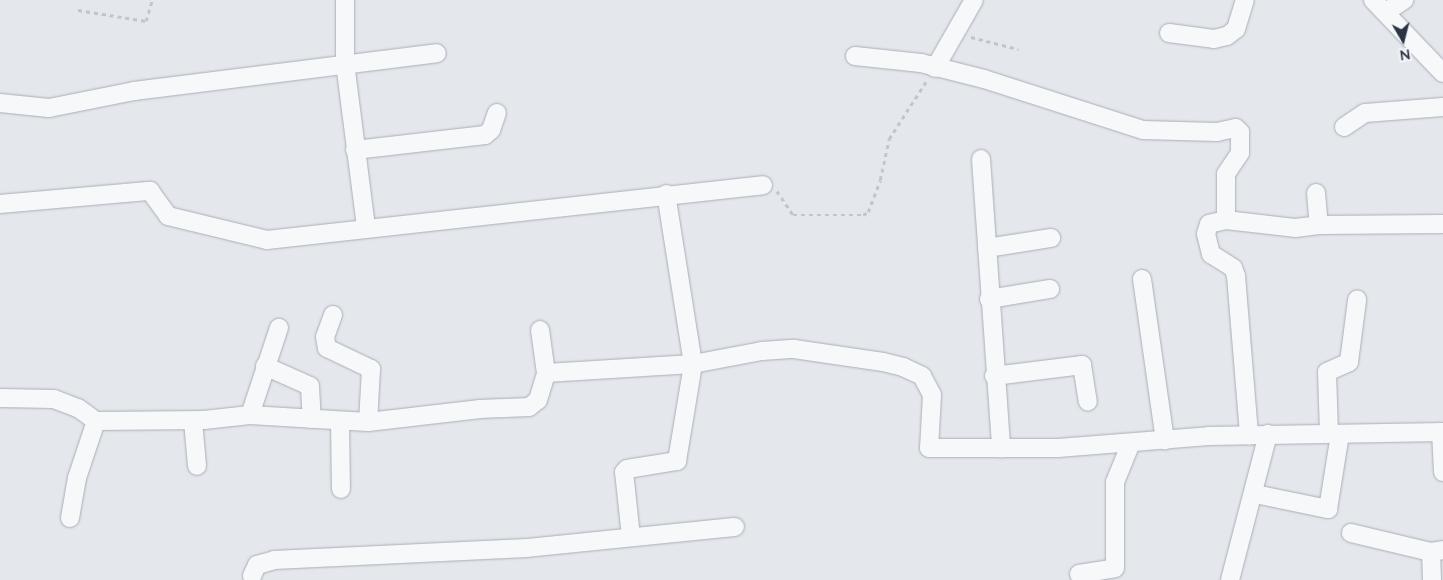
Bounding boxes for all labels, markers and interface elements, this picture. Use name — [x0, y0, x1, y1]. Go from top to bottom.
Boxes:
north arrow — [1378, 15, 1428, 65]
text: N — [1399, 45, 1412, 65]

